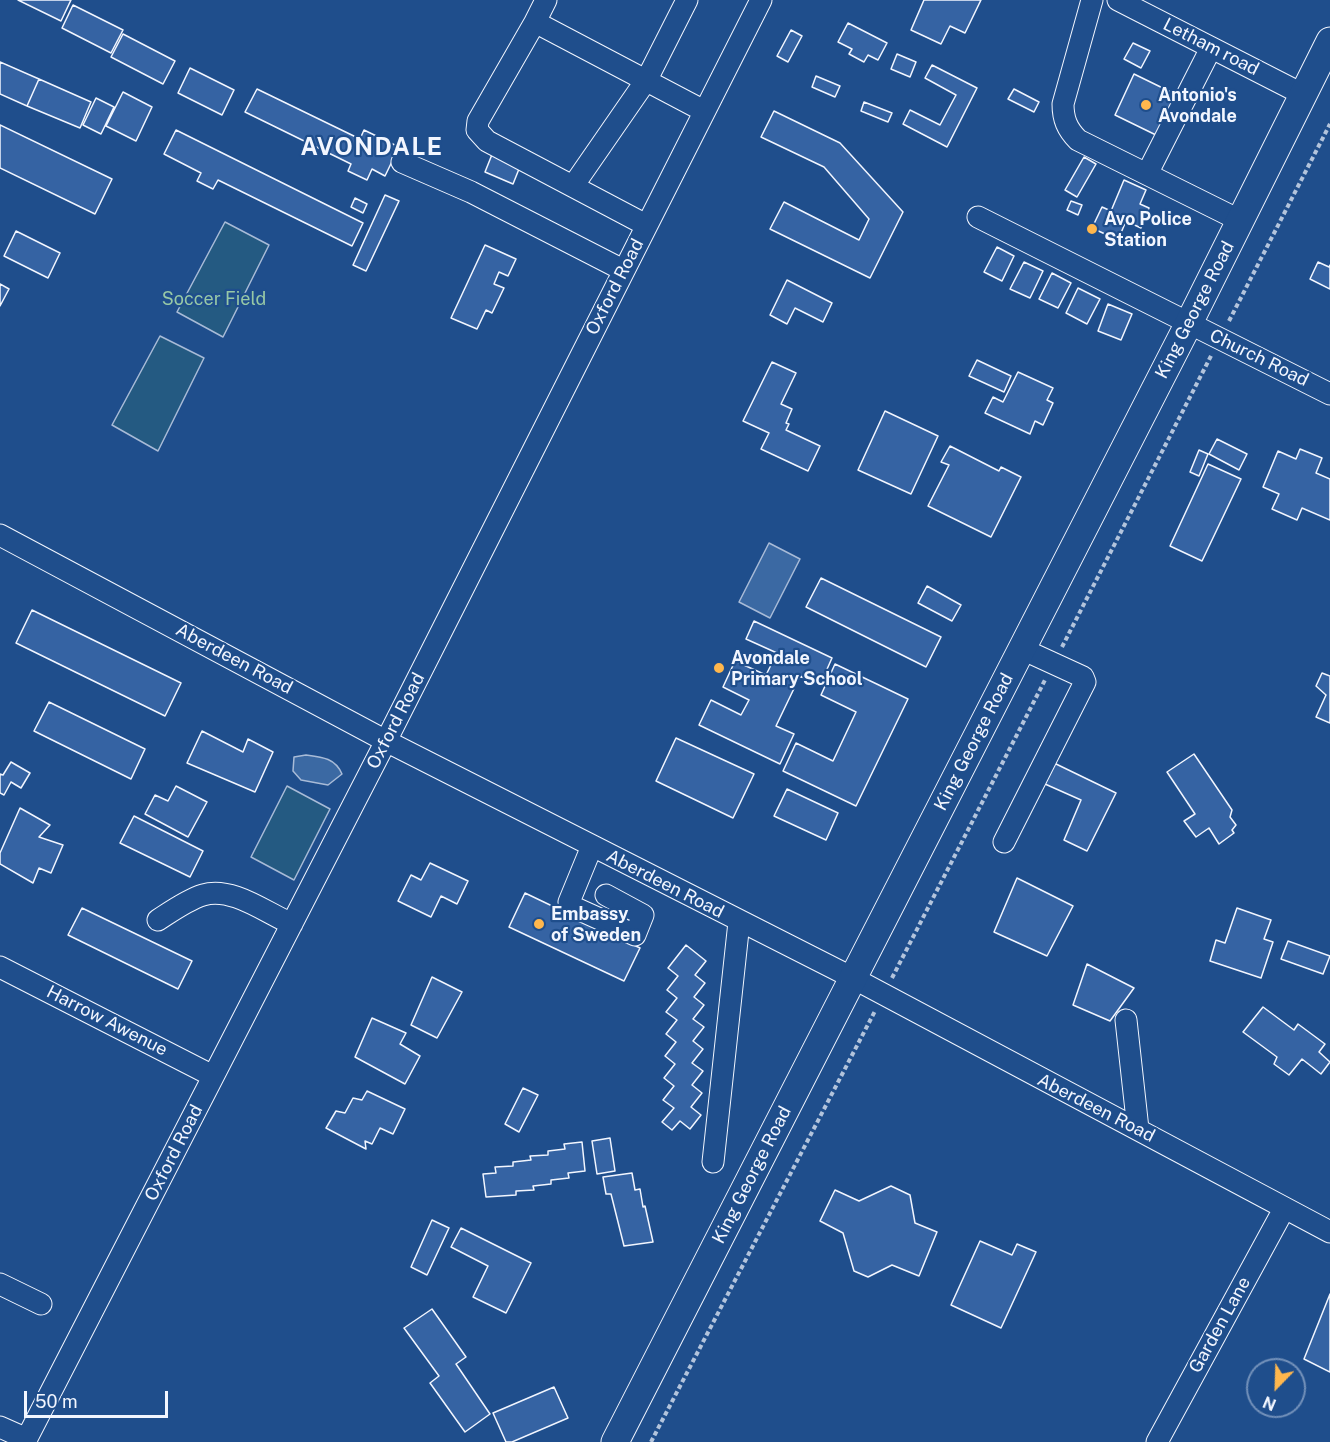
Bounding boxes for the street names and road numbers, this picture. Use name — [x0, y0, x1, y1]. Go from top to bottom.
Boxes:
street label: Letham road — [1159, 14, 1263, 80]
street label: Oxford Road — [582, 235, 648, 339]
street label: King George Road — [1151, 238, 1239, 382]
street label: Church Road — [1206, 325, 1312, 391]
street label: Aberdeen Road — [172, 619, 296, 699]
street label: Oxford Road — [363, 669, 429, 773]
street label: King George Road — [930, 670, 1018, 814]
street label: Aberdeen Road — [603, 845, 727, 923]
street label: Harrow Awenue — [43, 981, 171, 1061]
street label: Aberdeen Road — [1034, 1069, 1158, 1147]
street label: Oxford Road — [141, 1101, 207, 1205]
street label: King George Road — [708, 1103, 796, 1247]
street label: Garden Lane — [1185, 1273, 1255, 1377]

